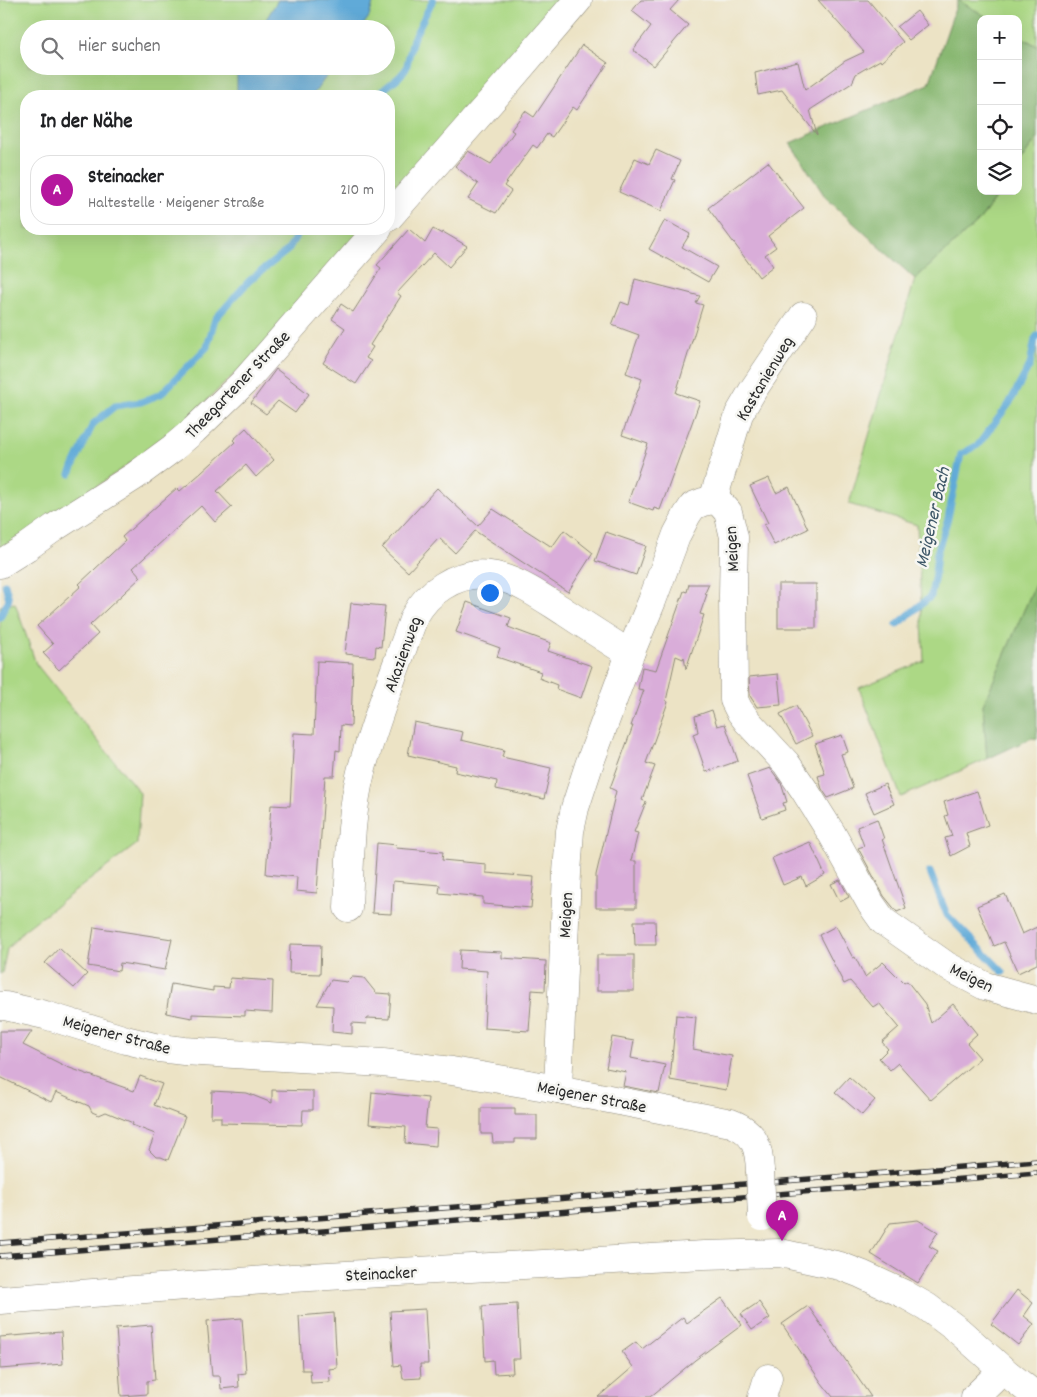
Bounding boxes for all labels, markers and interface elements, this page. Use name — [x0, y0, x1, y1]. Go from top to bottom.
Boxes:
map controls — [977, 15, 1022, 195]
button: + — [977, 15, 1022, 60]
search box — [20, 20, 395, 75]
icon: search — [38, 34, 66, 62]
text: Hier suchen — [78, 34, 161, 61]
button: − — [977, 60, 1022, 105]
button: locate — [977, 105, 1022, 150]
text: In der Nähe — [40, 108, 132, 138]
button: layers — [977, 150, 1022, 195]
text: Steinacker — [88, 165, 164, 192]
text: A — [53, 179, 61, 202]
text: 210 m — [340, 179, 374, 202]
text: Haltestelle · Meigener Straße — [88, 192, 264, 215]
street label: Theegartener Straße — [180, 326, 297, 446]
street label: Kastanienweg — [731, 332, 801, 426]
water label: Meigener Bach — [910, 464, 959, 571]
street label: Meigen — [720, 525, 747, 572]
your location — [477, 580, 503, 606]
street label: Akazienweg — [379, 613, 430, 696]
street label: Meigen — [554, 892, 581, 939]
street label: Meigen — [945, 958, 997, 1001]
street label: Meigener Straße — [60, 1010, 173, 1063]
street label: Meigener Straße — [535, 1076, 648, 1121]
pin: A — [766, 1200, 798, 1241]
street label: Steinacker — [345, 1261, 418, 1290]

